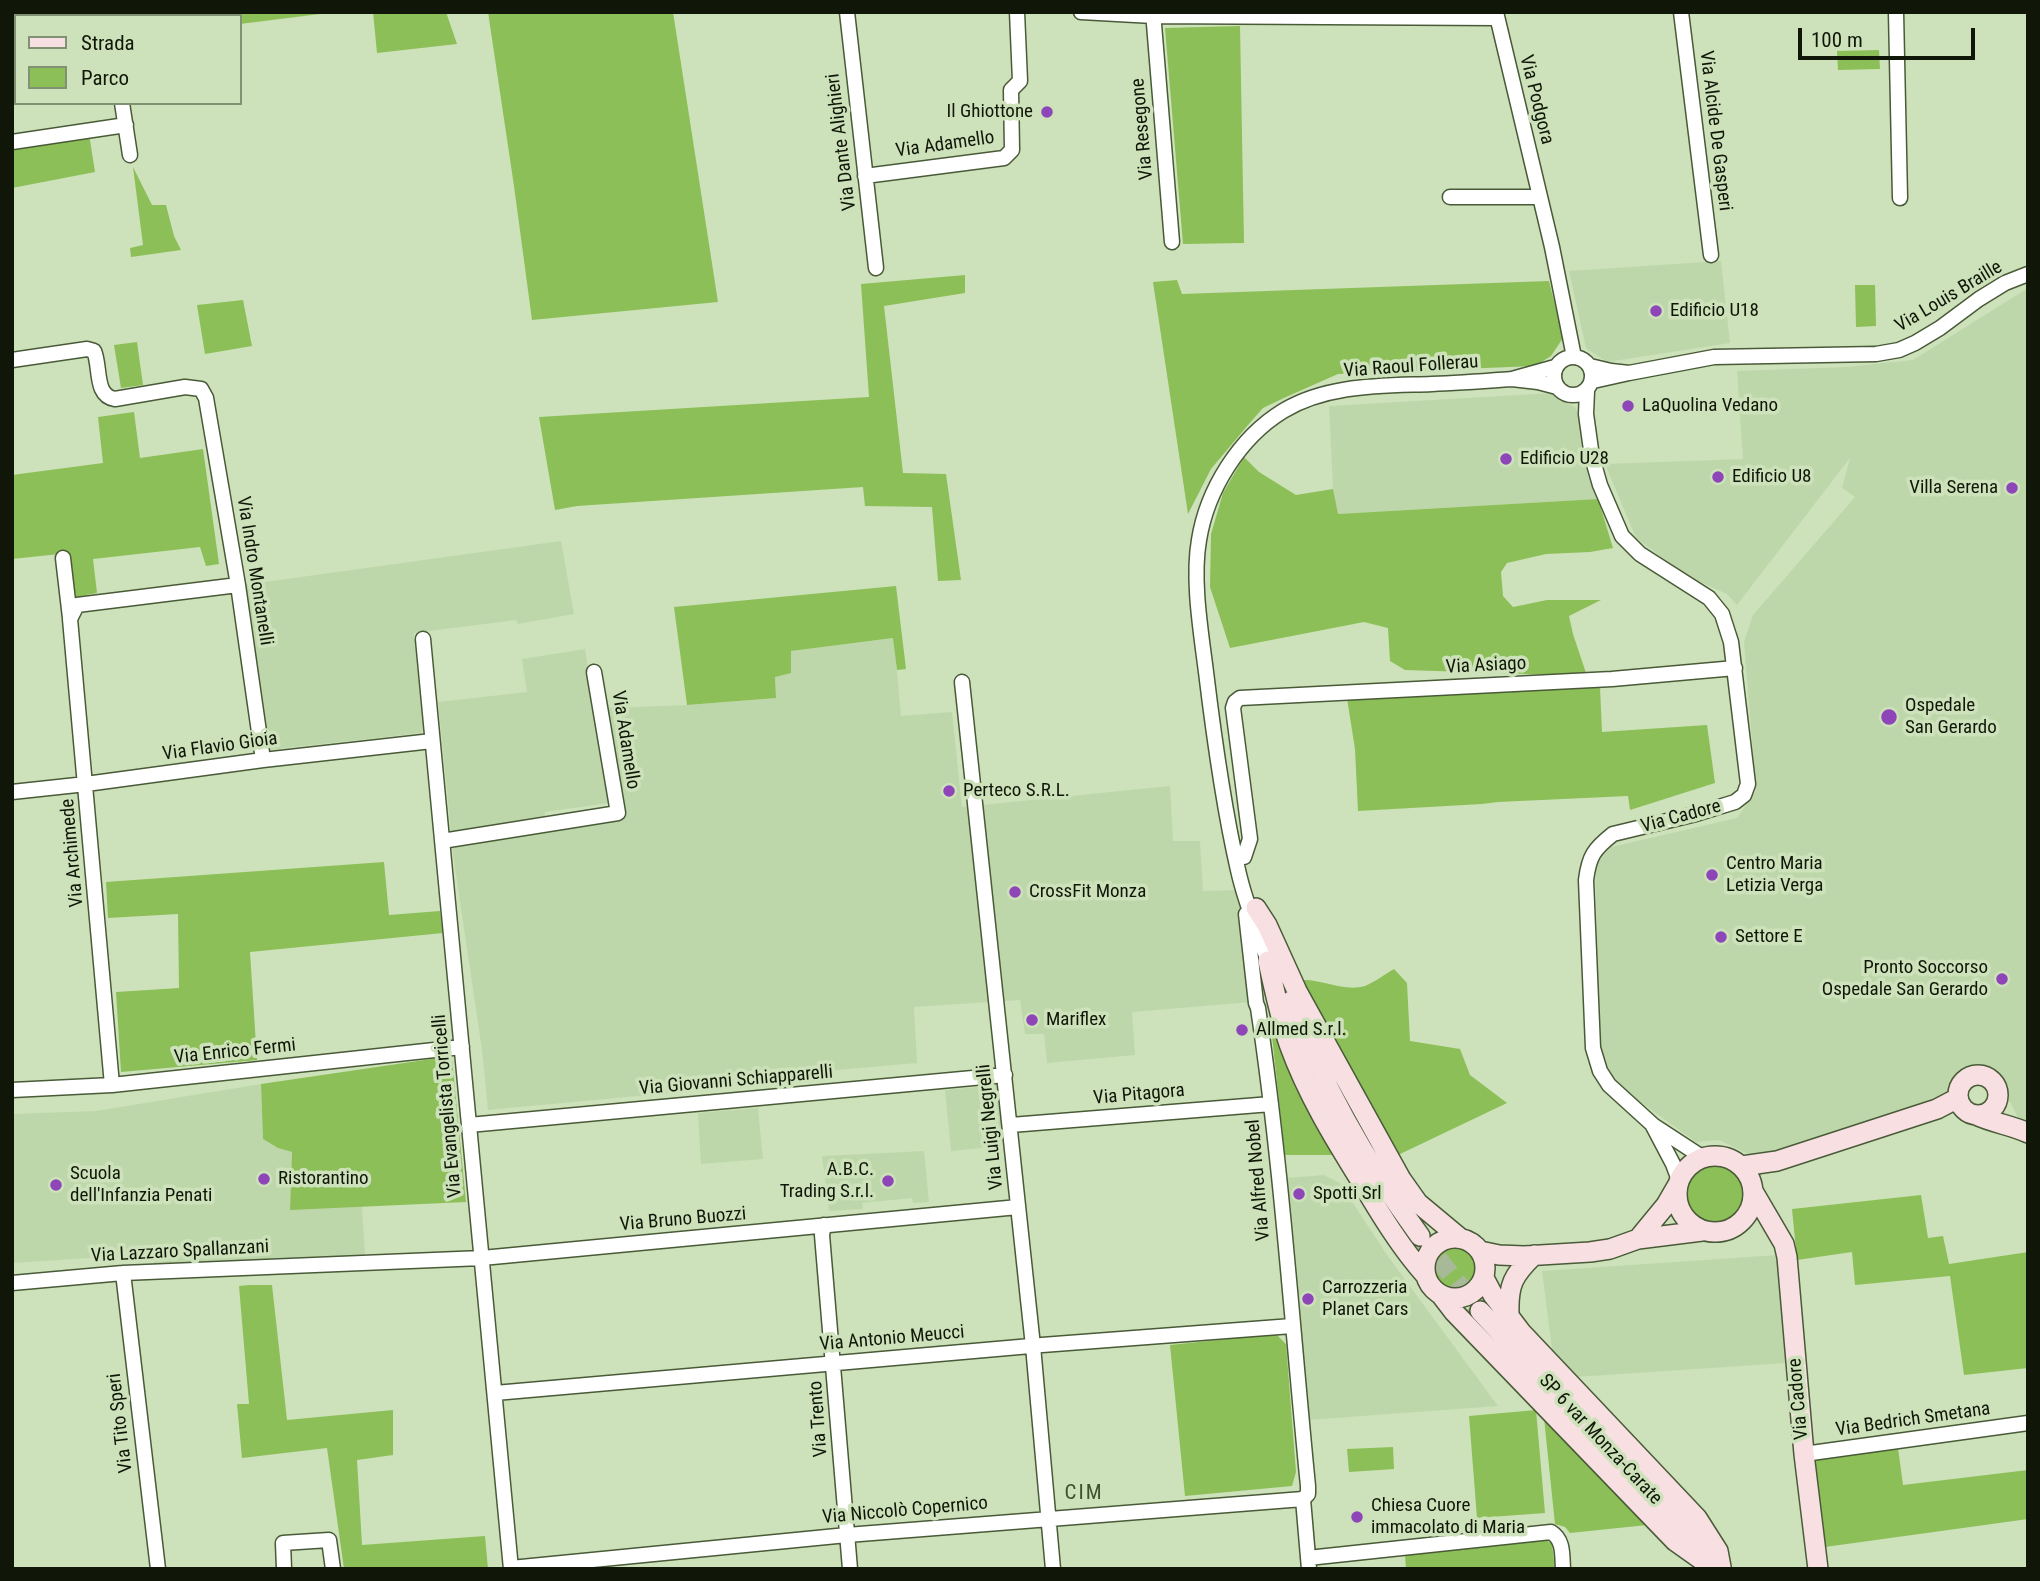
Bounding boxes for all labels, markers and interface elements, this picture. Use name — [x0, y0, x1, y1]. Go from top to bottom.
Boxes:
legend — [14, 14, 242, 105]
scale bar — [1802, 14, 1979, 58]
text: 100 m — [1811, 28, 1863, 52]
text: Strada — [81, 31, 135, 55]
street label: Via Alcide De Gasperi — [1694, 50, 1736, 212]
street label: Via Podgora — [1514, 53, 1558, 147]
text: Parco — [81, 66, 129, 90]
street label: Via Dante Alighieri — [822, 72, 862, 212]
street label: Via Resegone — [1127, 77, 1159, 181]
place label: Il Ghiottone — [947, 101, 1033, 123]
marker: Il Ghiottone — [1039, 104, 1055, 120]
street label: Via Adamello — [894, 127, 996, 163]
street label: Via Louis Braille — [1891, 256, 2007, 338]
place label: Edificio U18 — [1670, 300, 1759, 322]
marker: Edificio U18 — [1648, 303, 1664, 319]
street label: Via Raoul Follerau — [1343, 351, 1479, 383]
place label: LaQuolina Vedano — [1642, 395, 1778, 417]
marker: LaQuolina Vedano — [1620, 398, 1636, 414]
place label: Edificio U28 — [1520, 448, 1609, 470]
marker: Edificio U28 — [1498, 451, 1514, 467]
place label: Edificio U8 — [1732, 466, 1811, 488]
marker: Edificio U8 — [1710, 469, 1726, 485]
place label: Villa Serena — [1909, 477, 1998, 499]
marker: Villa Serena — [2004, 480, 2020, 496]
street label: Via Indro Montanelli — [231, 495, 277, 647]
street label: Via Asiago — [1445, 653, 1527, 679]
street label: Via Adamello — [606, 689, 644, 791]
place label: Ospedale San Gerardo — [1905, 695, 1997, 739]
marker: Ospedale San Gerardo — [1879, 707, 1899, 727]
street label: Via Flavio Gioia — [161, 728, 279, 766]
place label: Perteco S.R.L. — [963, 780, 1070, 802]
marker: Perteco S.R.L. — [941, 783, 957, 799]
street label: Via Cadore — [1639, 795, 1723, 839]
street label: Via Archimede — [57, 798, 89, 908]
place label: Centro Maria Letizia Verga — [1726, 853, 1823, 897]
marker: Centro Maria Letizia Verga — [1704, 867, 1720, 883]
place label: CrossFit Monza — [1029, 881, 1146, 903]
marker: CrossFit Monza — [1007, 884, 1023, 900]
place label: Settore E — [1735, 926, 1803, 948]
marker: Settore E — [1713, 929, 1729, 945]
place label: Pronto Soccorso Ospedale San Gerardo — [1822, 957, 1988, 1001]
marker: Pronto Soccorso Ospedale San Gerardo — [1994, 971, 2010, 987]
place label: Mariflex — [1046, 1009, 1106, 1031]
marker: Mariflex — [1024, 1012, 1040, 1028]
street label: Via Evangelista Torricelli — [429, 1013, 467, 1199]
place label: Allmed S.r.l. — [1256, 1019, 1347, 1041]
marker: Allmed S.r.l. — [1234, 1022, 1250, 1038]
street label: Via Enrico Fermi — [173, 1034, 297, 1070]
street label: Via Giovanni Schiapparelli — [638, 1061, 834, 1101]
street label: Via Luigi Negrelli — [973, 1063, 1009, 1191]
street label: Via Pitagora — [1092, 1080, 1186, 1110]
street label: Via Alfred Nobel — [1242, 1118, 1276, 1242]
place label: A.B.C. Trading S.r.l. — [780, 1159, 874, 1203]
place label: Scuola dell'Infanzia Penati — [70, 1163, 212, 1207]
place label: Ristorantino — [278, 1168, 369, 1190]
marker: Ristorantino — [256, 1171, 272, 1187]
marker: A.B.C. Trading S.r.l. — [880, 1173, 896, 1189]
marker: Scuola dell'Infanzia Penati — [48, 1177, 64, 1193]
place label: Spotti Srl — [1313, 1183, 1382, 1205]
marker: Spotti Srl — [1291, 1186, 1307, 1202]
street label: Via Bruno Buozzi — [619, 1203, 747, 1237]
street label: Via Lazzaro Spallanzani — [90, 1236, 270, 1268]
place label: Carrozzeria Planet Cars — [1322, 1277, 1408, 1321]
marker: Carrozzeria Planet Cars — [1300, 1291, 1316, 1307]
street label: Via Antonio Meucci — [819, 1321, 965, 1357]
street label: Via Cadore — [1784, 1357, 1814, 1441]
street label: SP 6 var Monza-Carate — [1534, 1370, 1666, 1510]
street label: Via Tito Speri — [104, 1372, 138, 1474]
street label: Via Trento — [805, 1380, 833, 1458]
street label: Via Bedrich Smetana — [1834, 1398, 1992, 1442]
district label: CIM — [1065, 1481, 1103, 1507]
street label: Via Niccolò Copernico — [821, 1492, 989, 1530]
place label: Chiesa Cuore immacolato di Maria — [1371, 1495, 1525, 1539]
marker: Chiesa Cuore immacolato di Maria — [1349, 1509, 1365, 1525]

